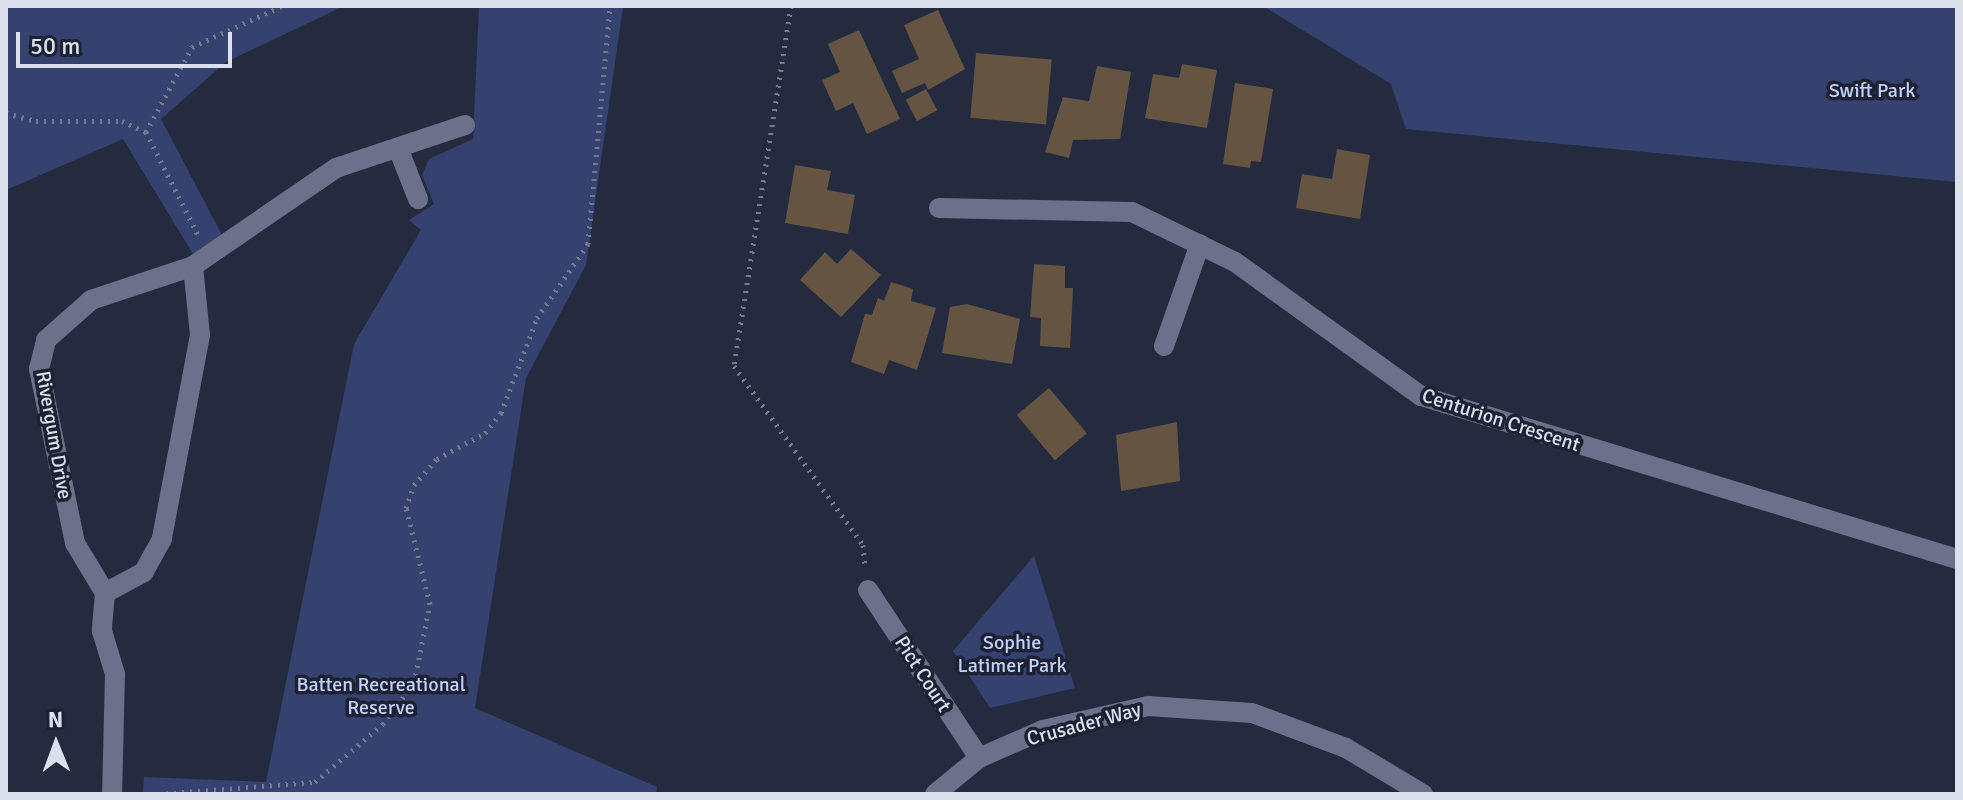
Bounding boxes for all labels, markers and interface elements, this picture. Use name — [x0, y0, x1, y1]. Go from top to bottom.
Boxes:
scale bar — [20, 16, 236, 66]
text: 50 m — [30, 31, 80, 61]
park label: Swift Park — [1829, 78, 1915, 102]
street label: Rivergum Drive — [31, 369, 77, 501]
street label: Centurion Crescent — [1419, 383, 1583, 457]
park label: Sophie Latimer Park — [958, 631, 1066, 678]
street label: Pict Court — [890, 632, 956, 716]
park label: Batten Recreational Reserve — [296, 673, 466, 720]
street label: Crusader Way — [1024, 697, 1144, 751]
north arrow — [16, 704, 96, 784]
text: N — [48, 706, 63, 733]

